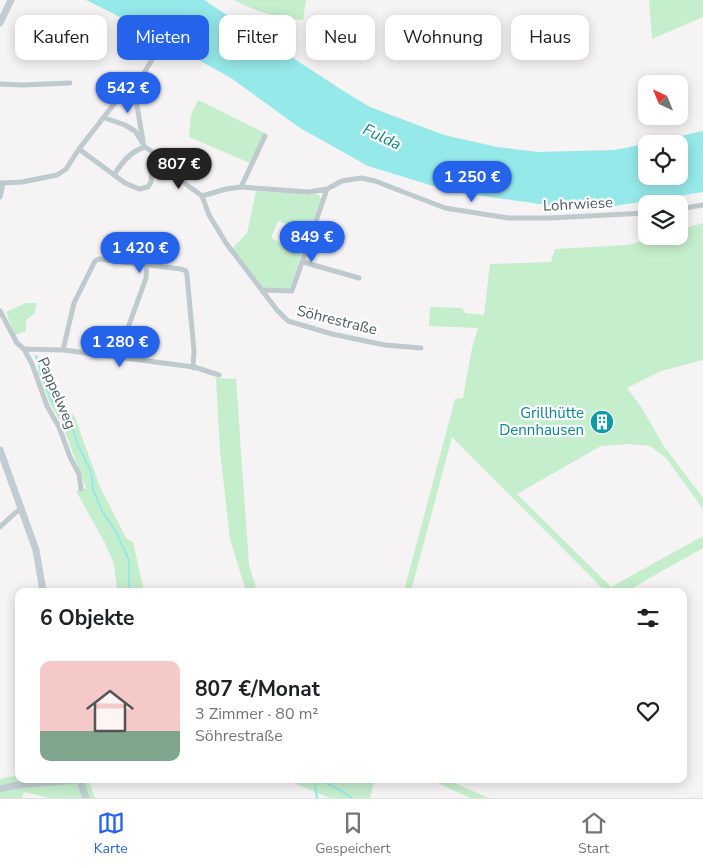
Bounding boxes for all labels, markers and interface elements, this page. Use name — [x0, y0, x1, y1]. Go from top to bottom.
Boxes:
chip: Kaufen — [15, 15, 107, 60]
chip: Mieten — [117, 15, 209, 60]
chip: Filter — [219, 15, 296, 60]
chip: Neu — [306, 15, 375, 60]
chip: Wohnung — [385, 15, 501, 60]
chip: Haus — [511, 15, 589, 60]
pin: 542 € — [93, 72, 163, 114]
north arrow — [638, 75, 688, 125]
map controls — [638, 75, 688, 245]
text: 542 € — [107, 77, 149, 99]
water label: Fulda — [359, 119, 405, 155]
button: locate — [638, 135, 688, 185]
pin: 807 € — [144, 148, 214, 190]
text: 807 € — [158, 153, 200, 175]
pin: 1 250 € — [426, 160, 518, 203]
text: 1 250 € — [444, 166, 500, 188]
street label: Lohrwiese — [543, 192, 614, 216]
button: layers — [638, 195, 688, 245]
pin: 849 € — [277, 220, 347, 263]
text: 849 € — [291, 226, 333, 248]
pin: 1 420 € — [94, 232, 186, 274]
text: 1 420 € — [112, 237, 168, 259]
street label: Söhrestraße — [295, 300, 379, 340]
pin: 1 280 € — [74, 326, 166, 368]
text: 1 280 € — [92, 331, 148, 353]
street label: Pappelweg — [33, 354, 81, 432]
place label: Grillhütte Dennhausen — [499, 403, 584, 440]
building icon: Grillhütte Dennhausen — [589, 409, 615, 435]
text: 6 Objekte — [40, 604, 134, 632]
icon: filters — [634, 604, 662, 632]
text: 807 €/Monat — [195, 675, 320, 703]
icon: home — [80, 681, 140, 741]
icon: heart — [634, 697, 662, 725]
text: 3 Zimmer · 80 m² — [195, 703, 318, 725]
text: Söhrestraße — [195, 725, 283, 747]
tab: Karte — [94, 809, 128, 858]
tab: Gespeichert — [315, 809, 391, 858]
tab: Start — [578, 809, 609, 858]

